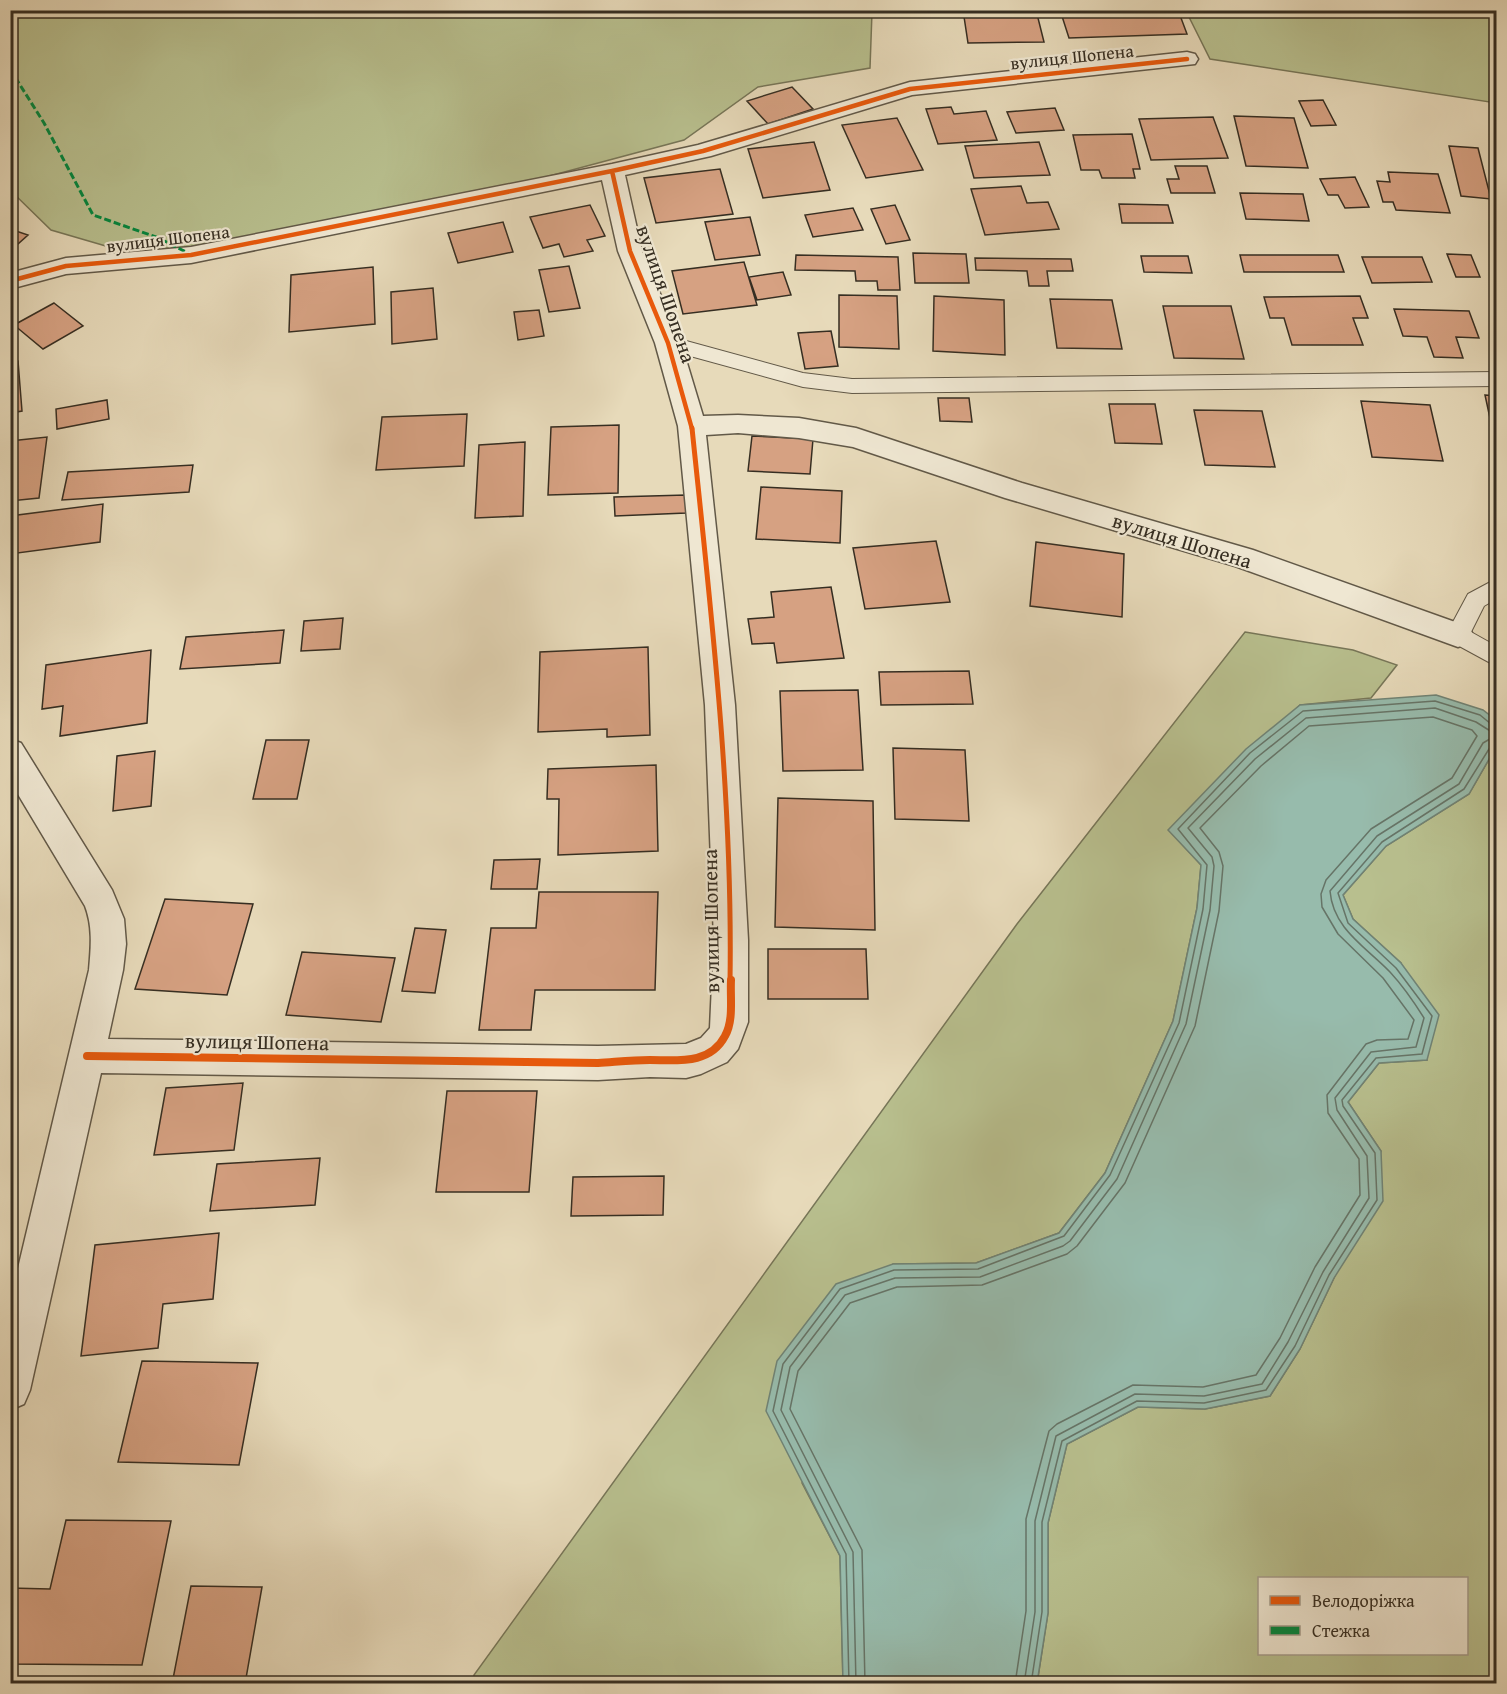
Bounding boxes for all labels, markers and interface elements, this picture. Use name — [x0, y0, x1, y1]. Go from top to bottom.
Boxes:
street label: вулиця Шопена — [1009, 37, 1135, 76]
street label: вулиця Шопена — [105, 218, 231, 259]
street label: вулиця Шопена — [628, 221, 705, 367]
street label: вулиця Шопена — [1109, 505, 1256, 576]
street label: вулиця Шопена — [694, 849, 727, 993]
street label: вулиця Шопена — [185, 1025, 329, 1058]
legend — [1258, 1577, 1468, 1655]
text: Велодоріжка — [1312, 1587, 1415, 1614]
text: Стежка — [1312, 1617, 1371, 1644]

